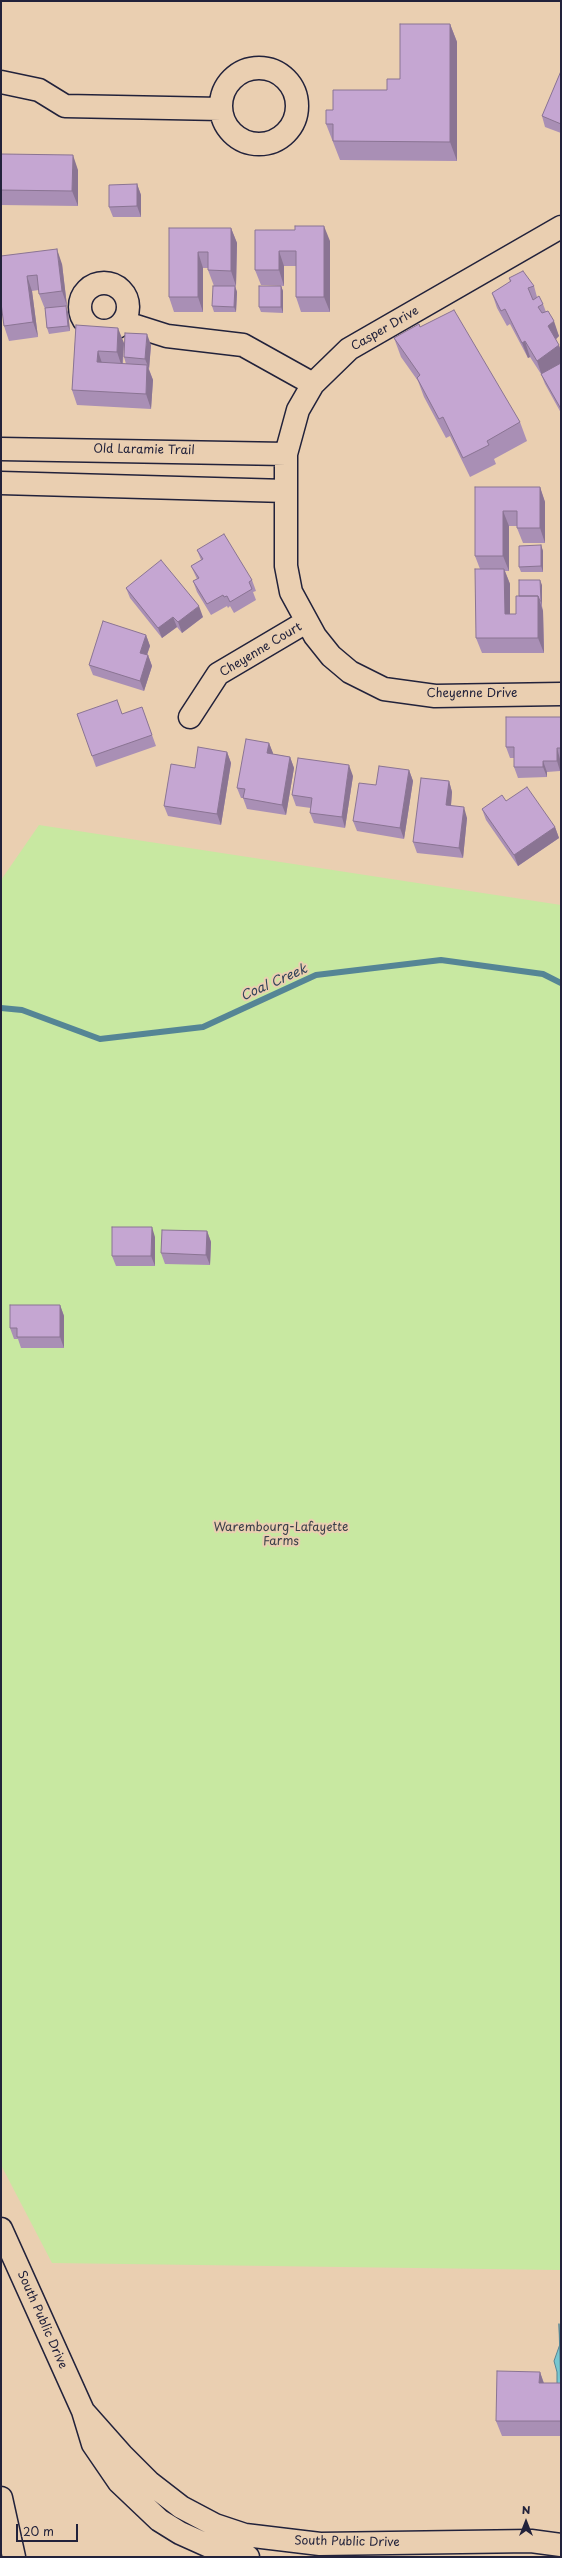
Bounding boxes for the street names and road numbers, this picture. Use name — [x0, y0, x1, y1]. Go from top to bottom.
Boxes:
street label: Casper Drive — [349, 304, 421, 354]
street label: Old Laramie Trail — [93, 442, 195, 458]
street label: Cheyenne Court — [217, 620, 305, 680]
street label: Cheyenne Drive — [427, 687, 517, 701]
street label: South Public Drive — [14, 2269, 70, 2371]
street label: South Public Drive — [294, 2534, 400, 2550]

